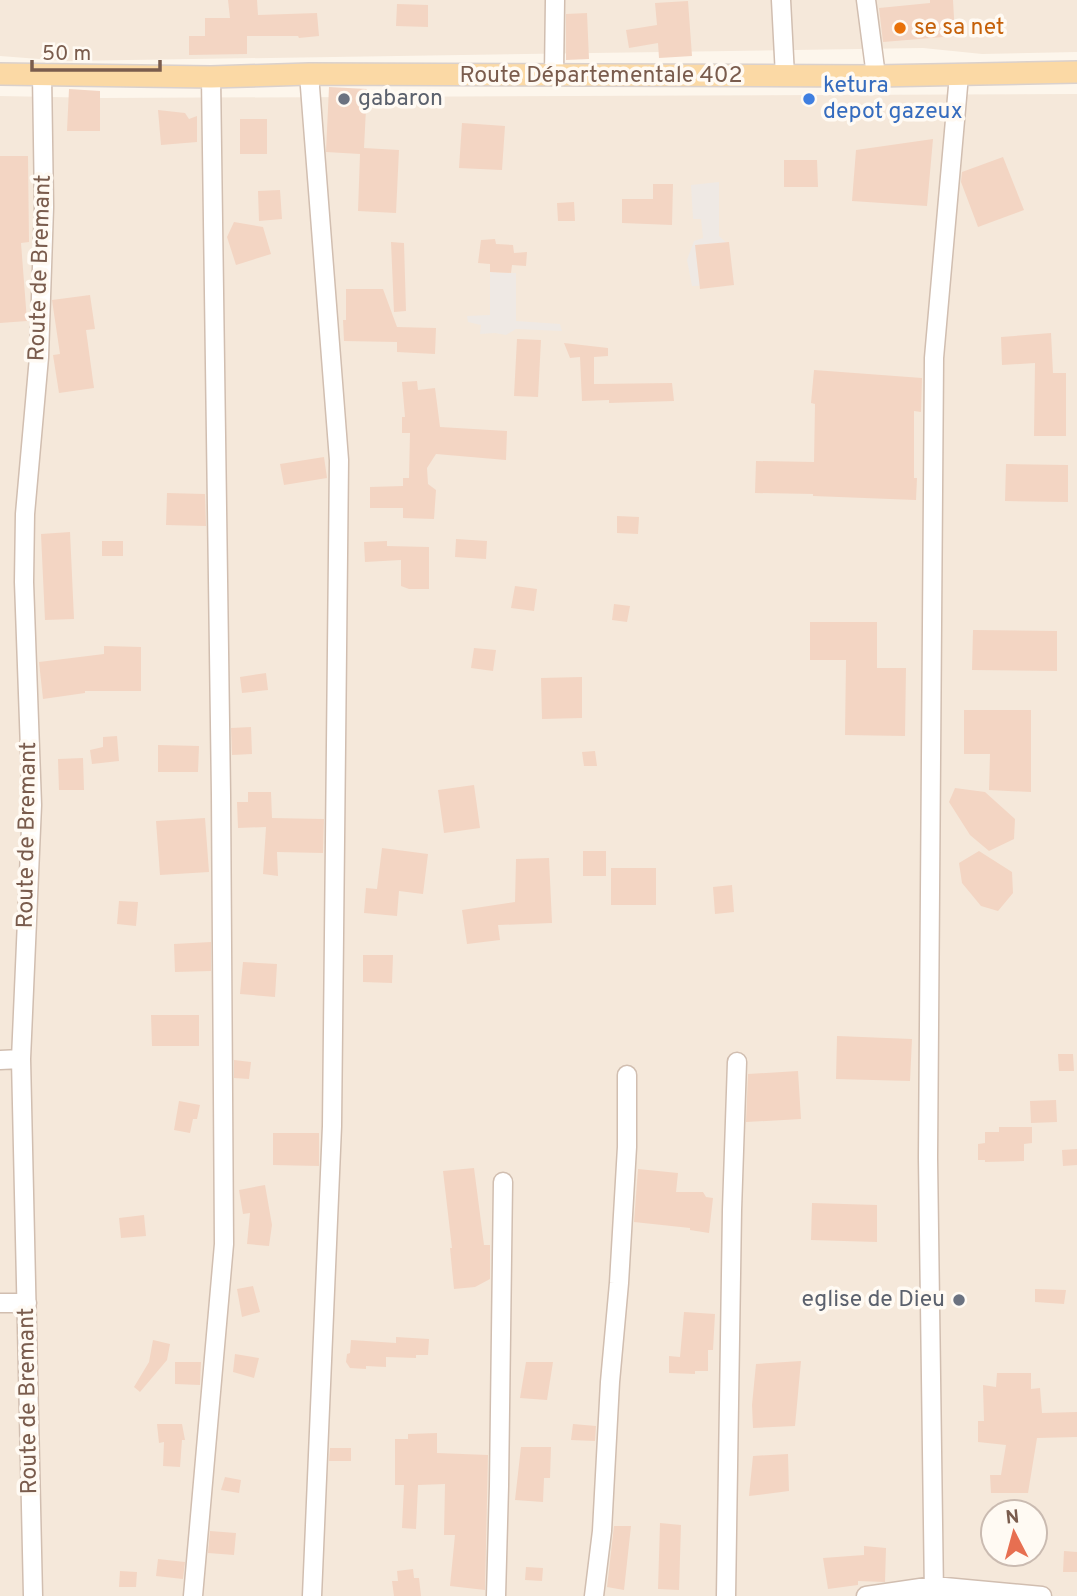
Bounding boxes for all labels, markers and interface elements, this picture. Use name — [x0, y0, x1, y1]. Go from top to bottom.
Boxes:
place label: se sa net — [914, 14, 1005, 43]
marker: se sa net — [892, 20, 908, 36]
scale bar — [32, 28, 159, 72]
text: 50 m — [42, 41, 91, 68]
street label: Route Départementale 402 — [459, 62, 743, 91]
place label: ketura depot gazeux — [823, 72, 963, 127]
place label: gabaron — [358, 85, 443, 114]
marker: gabaron — [336, 91, 352, 107]
marker: ketura depot gazeux — [801, 91, 817, 107]
street label: Route de Bremant — [23, 174, 59, 362]
street label: Route de Bremant — [12, 741, 44, 929]
place label: eglise de Dieu — [802, 1286, 945, 1315]
marker: eglise de Dieu — [951, 1292, 967, 1308]
street label: Route de Bremant — [13, 1307, 45, 1495]
north arrow — [979, 1498, 1049, 1568]
text: N — [1004, 1505, 1020, 1531]

